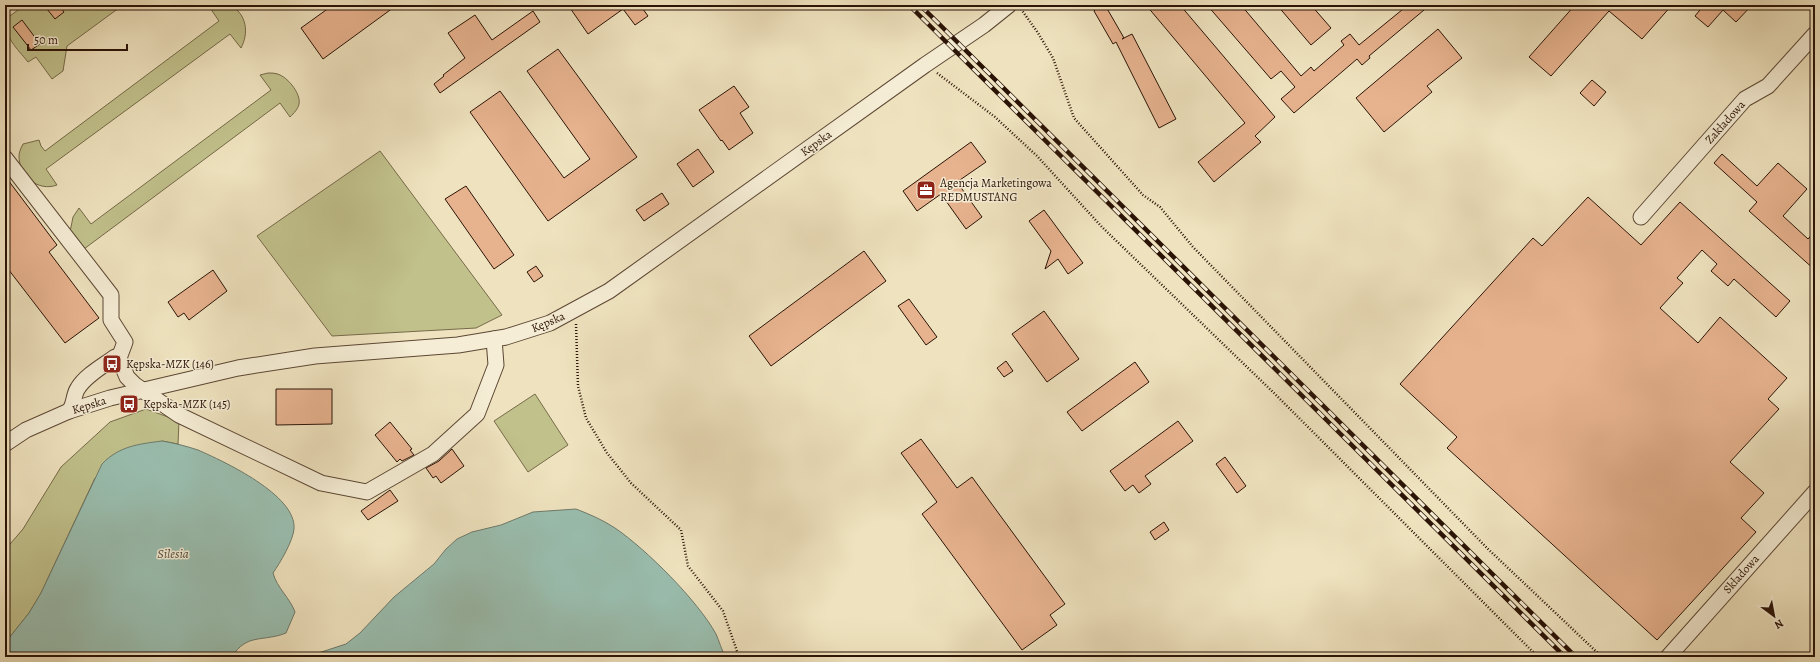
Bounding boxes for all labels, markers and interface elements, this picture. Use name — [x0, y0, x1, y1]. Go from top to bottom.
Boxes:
scale bar — [28, 26, 127, 52]
text: 50 m — [34, 32, 58, 48]
street label: Zakładowa — [1701, 97, 1749, 147]
street label: Kępska — [797, 126, 835, 160]
place label: Agencja Marketingowa REDMUSTANG — [939, 175, 1052, 205]
office icon: Agencja Marketingowa REDMUSTANG — [915, 179, 937, 201]
street label: Kępska — [529, 308, 568, 336]
bus stop icon: Kępska-MZK (146) — [101, 353, 123, 375]
place label: Kępska-MZK (146) — [126, 356, 214, 372]
street label: Kępska — [70, 392, 108, 418]
bus stop icon: Kępska-MZK (145) — [118, 393, 140, 415]
place label: Kępska-MZK (145) — [143, 396, 230, 412]
water label: Silesia — [157, 545, 189, 562]
street label: Składowa — [1719, 551, 1763, 597]
north arrow — [1754, 596, 1794, 636]
text: N — [1772, 616, 1786, 633]

